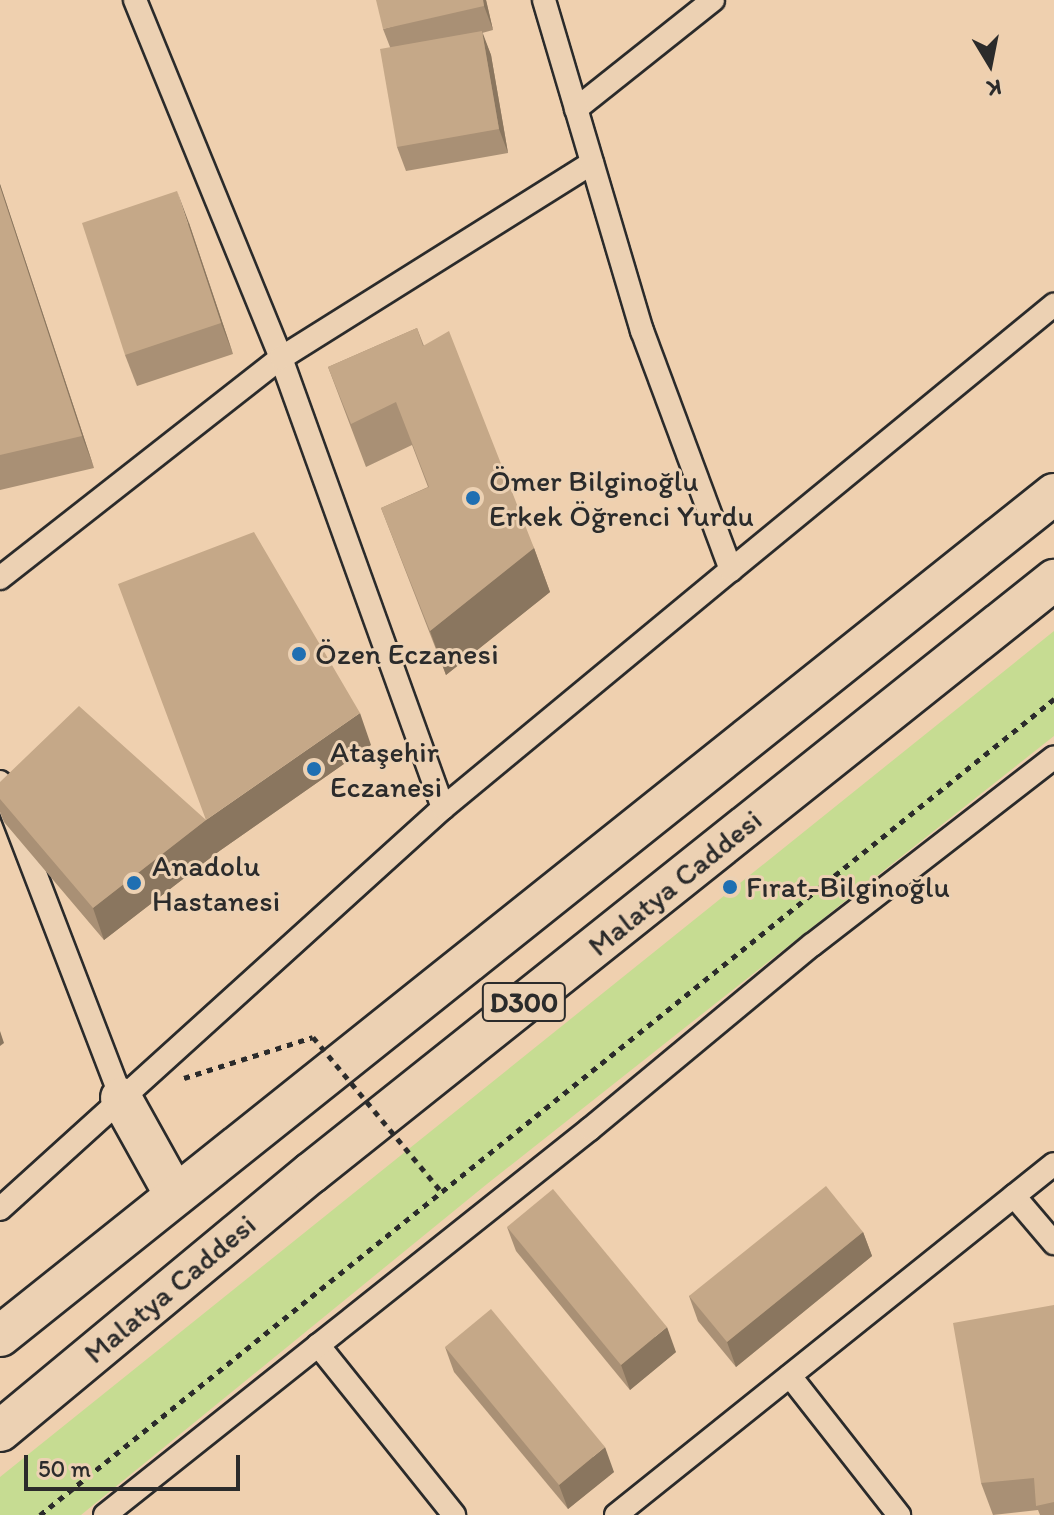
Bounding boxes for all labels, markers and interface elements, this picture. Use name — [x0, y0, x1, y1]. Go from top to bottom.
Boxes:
north arrow — [950, 24, 1030, 104]
text: K — [985, 74, 1004, 103]
place label: Ömer Bilginoğlu Erkek Öğrenci Yurdu — [489, 463, 754, 534]
marker: Ömer Bilginoğlu Erkek Öğrenci Yurdu — [464, 489, 482, 507]
place label: Özen Eczanesi — [315, 636, 500, 672]
marker: Özen Eczanesi — [290, 645, 308, 663]
place label: Ataşehir Eczanesi — [330, 734, 442, 804]
marker: Ataşehir Eczanesi — [305, 760, 323, 778]
street label: Malatya Caddesi — [581, 802, 769, 964]
place label: Anadolu Hastanesi — [152, 848, 280, 918]
place label: Fırat-Bilginoğlu — [746, 869, 950, 905]
marker: Anadolu Hastanesi — [123, 872, 145, 894]
marker: Fırat-Bilginoğlu — [721, 878, 739, 896]
road number: D300 — [480, 978, 568, 1026]
street label: Malatya Caddesi — [77, 1207, 263, 1371]
scale bar — [28, 1439, 244, 1489]
text: 50 m — [38, 1454, 91, 1483]

